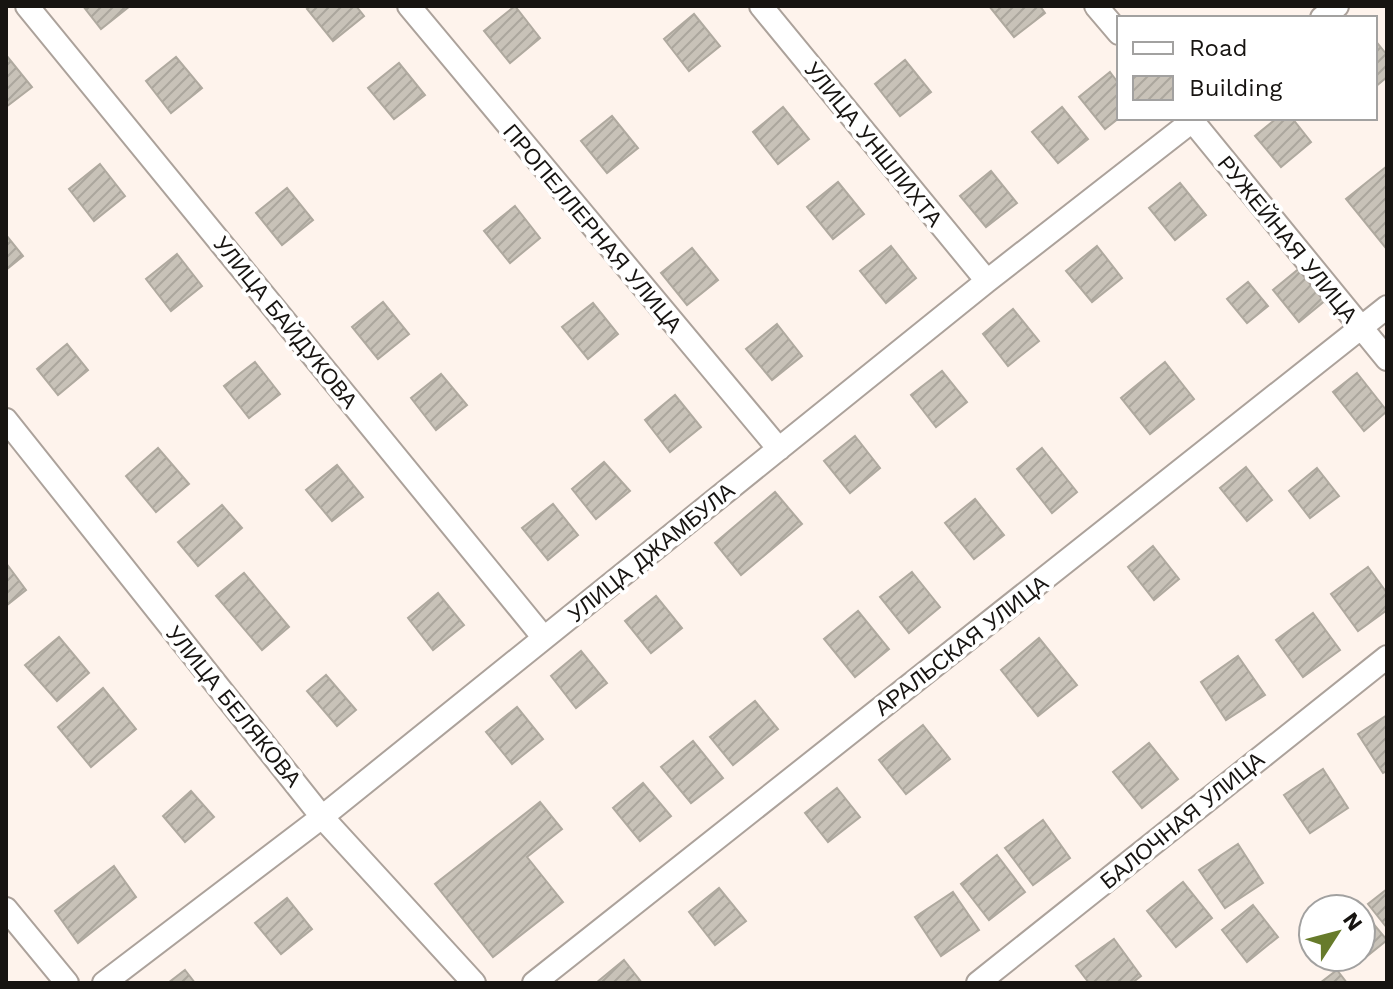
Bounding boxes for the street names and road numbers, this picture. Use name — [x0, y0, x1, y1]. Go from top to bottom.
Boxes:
street label: УЛИЦА УНШЛИХТА — [800, 57, 948, 232]
street label: ПРОПЕЛЛЕРНАЯ УЛИЦА — [498, 119, 687, 338]
street label: РУЖЕЙНАЯ УЛИЦА — [1213, 151, 1363, 328]
street label: УЛИЦА БАЙДУКОВА — [209, 231, 363, 414]
street label: УЛИЦА ДЖАМБУЛА — [563, 478, 740, 627]
street label: АРАЛЬСКАЯ УЛИЦА — [870, 570, 1053, 721]
street label: УЛИЦА БЕЛЯКОВА — [161, 621, 306, 792]
street label: БАЛОЧНАЯ УЛИЦА — [1095, 747, 1269, 894]

